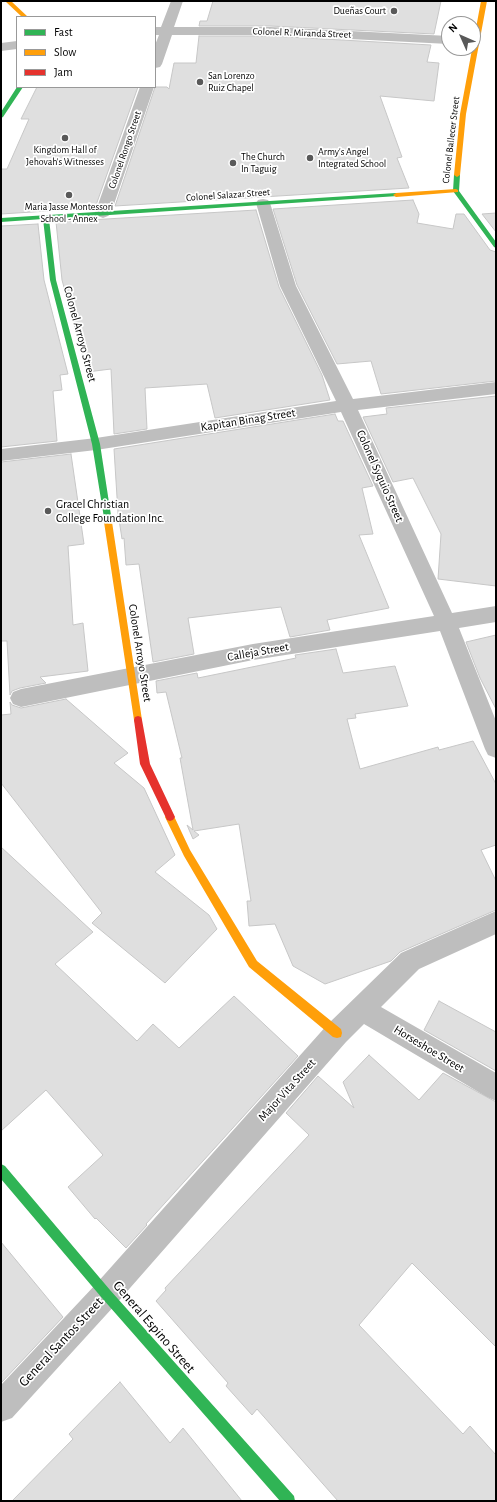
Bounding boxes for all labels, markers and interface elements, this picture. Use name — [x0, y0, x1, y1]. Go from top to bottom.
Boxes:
place label: Dueñas Court — [333, 5, 386, 17]
marker: Dueñas Court — [389, 6, 399, 16]
legend — [16, 16, 156, 88]
north arrow — [441, 16, 481, 56]
text: N — [446, 21, 459, 34]
street label: Colonel R. Miranda Street — [252, 25, 352, 41]
text: Fast — [54, 26, 73, 38]
text: Slow — [54, 46, 76, 58]
text: Jam — [54, 66, 73, 78]
place label: San Lorenzo Ruiz Chapel — [208, 70, 255, 94]
marker: San Lorenzo Ruiz Chapel — [195, 77, 205, 87]
street label: Colonel Ballecer Street — [440, 96, 462, 184]
street label: Colonel Rongo Street — [106, 110, 144, 190]
marker: Kingdom Hall of Jehovah's Witnesses — [60, 133, 70, 143]
place label: Kingdom Hall of Jehovah's Witnesses — [26, 144, 104, 168]
place label: Army's Angel Integrated School — [318, 146, 386, 170]
place label: The Church In Taguig — [241, 151, 285, 174]
marker: Army's Angel Integrated School — [305, 153, 315, 163]
marker: The Church In Taguig — [228, 158, 238, 168]
street label: Colonel Salazar Street — [185, 186, 271, 204]
marker: Maria Jasse Montessori School - Annex — [64, 190, 74, 200]
place label: Maria Jasse Montessori School - Annex — [25, 201, 113, 224]
street label: Colonel Arroyo Street — [60, 284, 100, 384]
street label: Kapitan Binag Street — [200, 405, 296, 435]
street label: Colonel Syquio Street — [353, 428, 407, 524]
place label: Gracel Christian College Foundation Inc. — [56, 497, 164, 525]
marker: Gracel Christian College Foundation Inc. — [43, 506, 53, 516]
street label: Colonel Arroyo Street — [125, 603, 155, 703]
street label: Calleja Street — [226, 640, 290, 664]
street label: Horseshoe Street — [391, 1022, 467, 1076]
street label: Major Vita Street — [255, 1056, 319, 1124]
street label: General Espino Street — [109, 1277, 199, 1377]
street label: General Santos Street — [15, 1294, 107, 1390]

